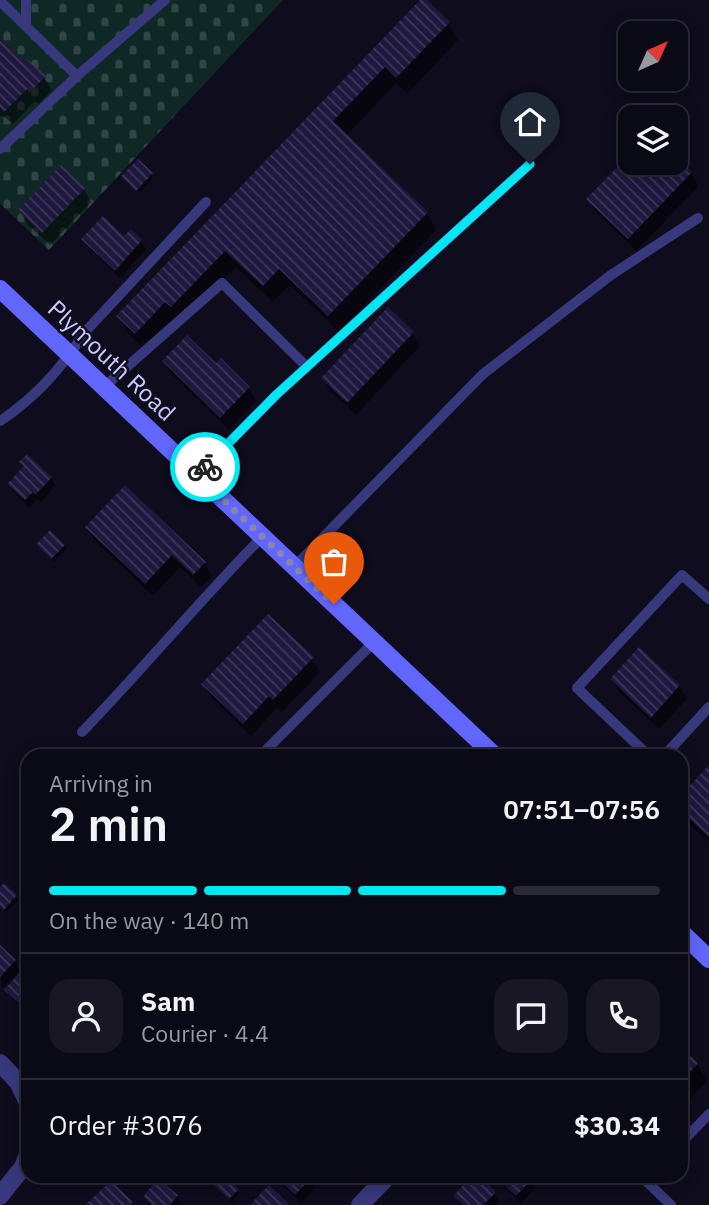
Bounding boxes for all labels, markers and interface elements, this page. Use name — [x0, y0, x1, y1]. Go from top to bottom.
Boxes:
north arrow — [618, 21, 688, 91]
map controls — [618, 21, 688, 175]
pin — [500, 92, 560, 164]
icon: home — [511, 103, 549, 141]
button: layers — [618, 105, 688, 175]
street label: Plymouth Road — [41, 292, 183, 428]
courier — [170, 432, 240, 502]
icon: bike — [186, 448, 224, 486]
pin — [304, 532, 364, 604]
icon: bag — [315, 543, 353, 581]
text: Arriving in — [49, 768, 153, 798]
text: 07:51–07:56 — [503, 792, 660, 826]
text: 2 min — [49, 794, 168, 854]
text: On the way · 140 m — [49, 905, 249, 935]
button: person — [49, 979, 123, 1053]
button: chat — [494, 979, 568, 1053]
button: phone — [586, 979, 660, 1053]
text: Sam — [141, 984, 195, 1018]
text: Courier · 4.4 — [141, 1018, 269, 1048]
text: Order #3076 — [49, 1108, 203, 1142]
text: $30.34 — [574, 1108, 660, 1142]

